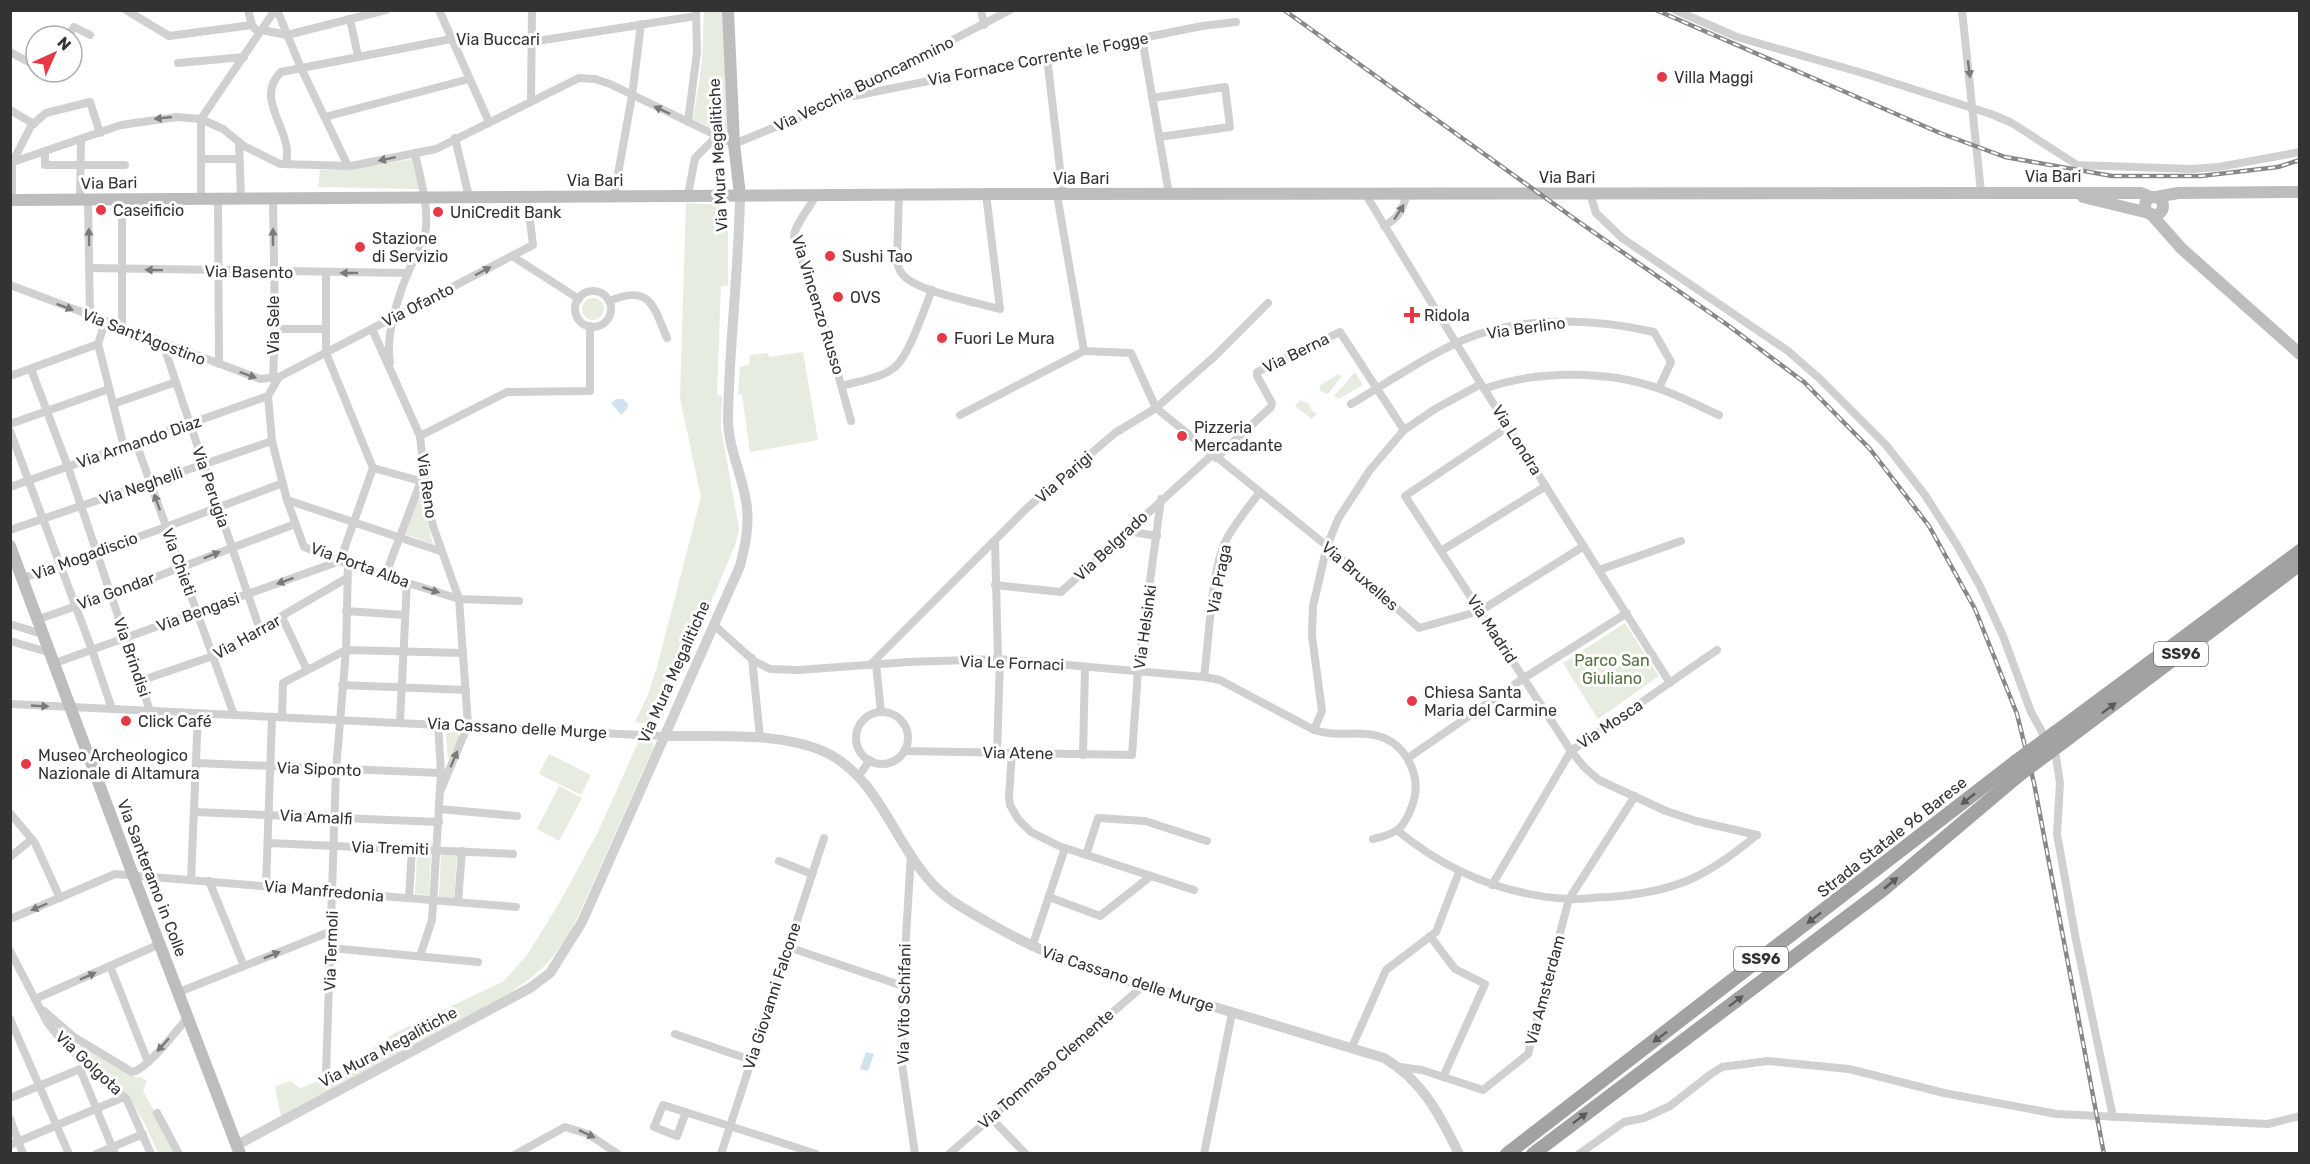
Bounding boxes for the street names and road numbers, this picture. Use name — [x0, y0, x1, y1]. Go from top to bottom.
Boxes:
street label: Via Fornace Corrente le Fogge — [926, 28, 1150, 90]
street label: Via Buccari — [456, 30, 540, 49]
street label: Via Vecchia Buoncammino — [771, 32, 957, 136]
street label: Via Mura Megalitiche — [704, 78, 732, 232]
street label: Via Bari — [2025, 167, 2081, 186]
street label: Via Bari — [1539, 168, 1595, 187]
street label: Via Bari — [1053, 169, 1109, 188]
street label: Via Bari — [567, 171, 623, 190]
street label: Via Bari — [81, 173, 137, 193]
street label: Via Vincenzo Russo — [788, 233, 848, 377]
street label: Via Basento — [204, 262, 294, 282]
street label: Via Ofanto — [379, 279, 457, 331]
street label: Via Sele — [264, 296, 283, 354]
street label: Via Sant'Agostino — [80, 305, 208, 369]
street label: Via Berlino — [1485, 313, 1567, 343]
street label: Via Berna — [1260, 329, 1332, 377]
street label: Via Londra — [1488, 401, 1546, 479]
street label: Via Armando Diaz — [74, 412, 204, 472]
street label: Via Perugia — [188, 444, 234, 530]
street label: Via Parigi — [1032, 447, 1096, 507]
street label: Via Reno — [413, 452, 441, 520]
street label: Via Neghelli — [97, 463, 185, 509]
street label: Via Belgrado — [1070, 507, 1152, 585]
street label: Via Chieti — [158, 526, 200, 598]
street label: Via Mogadiscio — [30, 528, 140, 584]
street label: Via Bruxelles — [1318, 537, 1402, 615]
street label: Via Porta Alba — [308, 538, 412, 592]
street label: Via Praga — [1203, 543, 1235, 615]
street label: Via Gondar — [75, 568, 157, 614]
street label: Via Helsinki — [1130, 583, 1160, 671]
street label: Via Bengasi — [154, 588, 242, 636]
street label: Via Madrid — [1463, 591, 1521, 667]
street label: Via Mura Megalitiche — [634, 598, 714, 746]
street label: Via Harrar — [210, 611, 284, 663]
street label: Via Brindisi — [110, 615, 154, 699]
road number: SS96 — [2154, 642, 2208, 666]
street label: Via Le Fornaci — [959, 652, 1065, 674]
street label: Via Mosca — [1574, 695, 1646, 753]
street label: Via Cassano delle Murge — [426, 714, 608, 742]
street label: Via Atene — [982, 743, 1054, 763]
street label: Via Siponto — [276, 758, 362, 780]
street label: Strada Statale 96 Barese — [1813, 773, 1971, 901]
street label: Via Santeramo in Colle — [113, 797, 191, 959]
street label: Via Amalfi — [279, 806, 353, 828]
street label: Via Tremiti — [351, 837, 429, 859]
street label: Via Manfredonia — [263, 876, 385, 906]
street label: Via Termoli — [320, 910, 342, 992]
street label: Via Giovanni Falcone — [739, 920, 805, 1072]
street label: Via Amsterdam — [1521, 933, 1569, 1047]
street label: Via Cassano delle Murge — [1039, 942, 1217, 1016]
street label: Via Vito Schifani — [893, 943, 915, 1065]
road number: SS96 — [1734, 947, 1788, 971]
street label: Via Mura Megalitiche — [316, 1003, 460, 1091]
street label: Via Tommaso Clemente — [974, 1005, 1118, 1133]
street label: Via Golgota — [52, 1027, 126, 1099]

